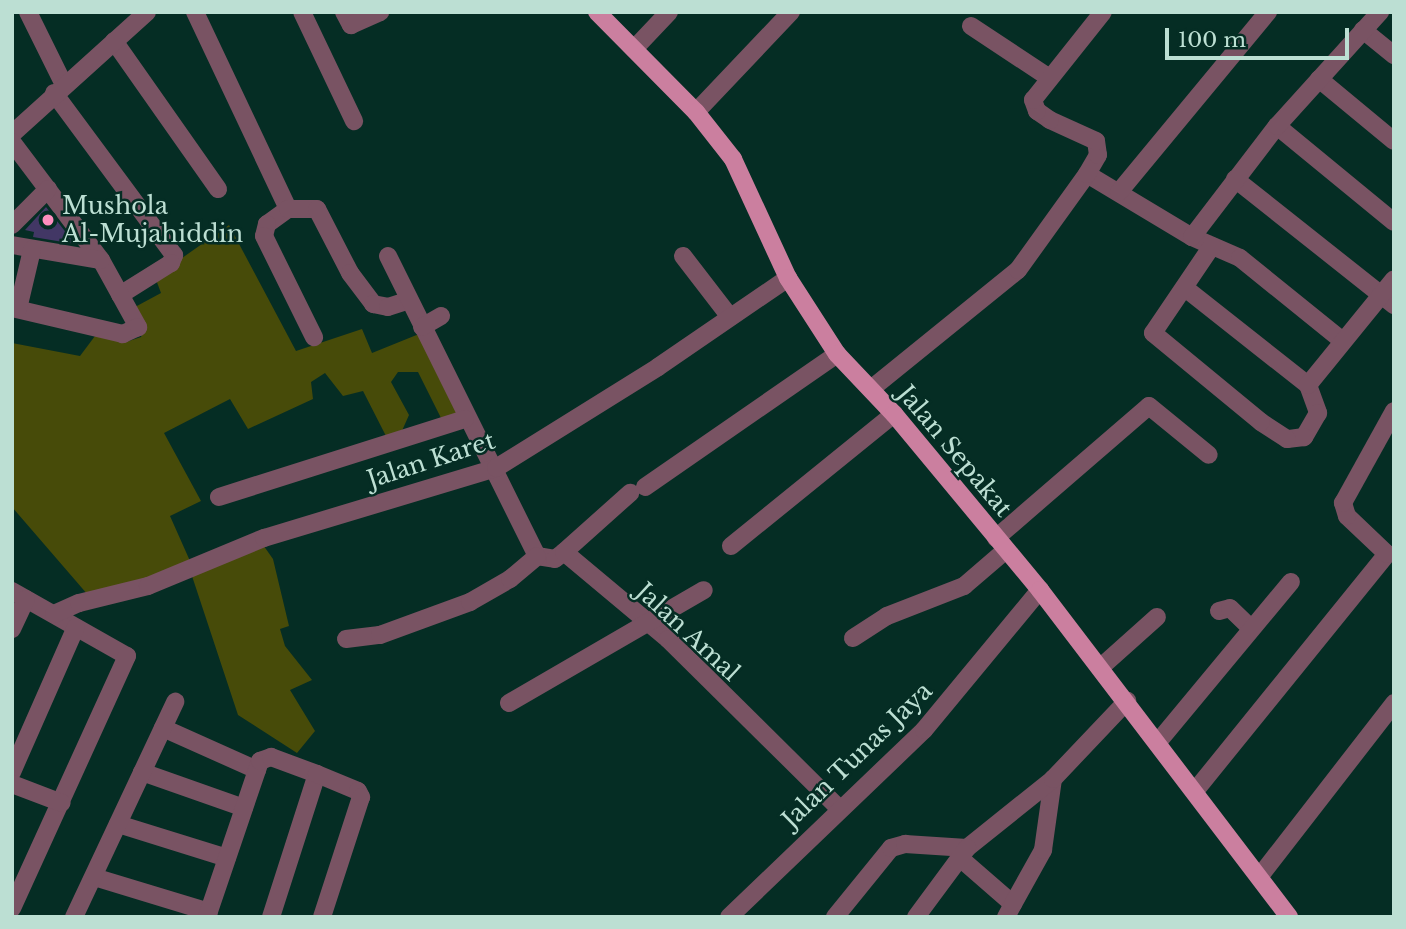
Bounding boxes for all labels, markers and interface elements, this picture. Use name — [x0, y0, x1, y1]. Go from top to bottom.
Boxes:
scale bar — [1168, 14, 1352, 58]
text: 100 m — [1178, 27, 1246, 53]
place label: Mushola Al-Mujahiddin — [62, 192, 243, 248]
marker: Mushola Al-Mujahiddin — [40, 212, 56, 228]
street label: Jalan Sepakat — [892, 380, 1018, 522]
street label: Jalan Karet — [364, 426, 498, 494]
street label: Jalan Amal — [630, 577, 746, 687]
street label: Jalan Tunas Jaya — [776, 676, 938, 834]

